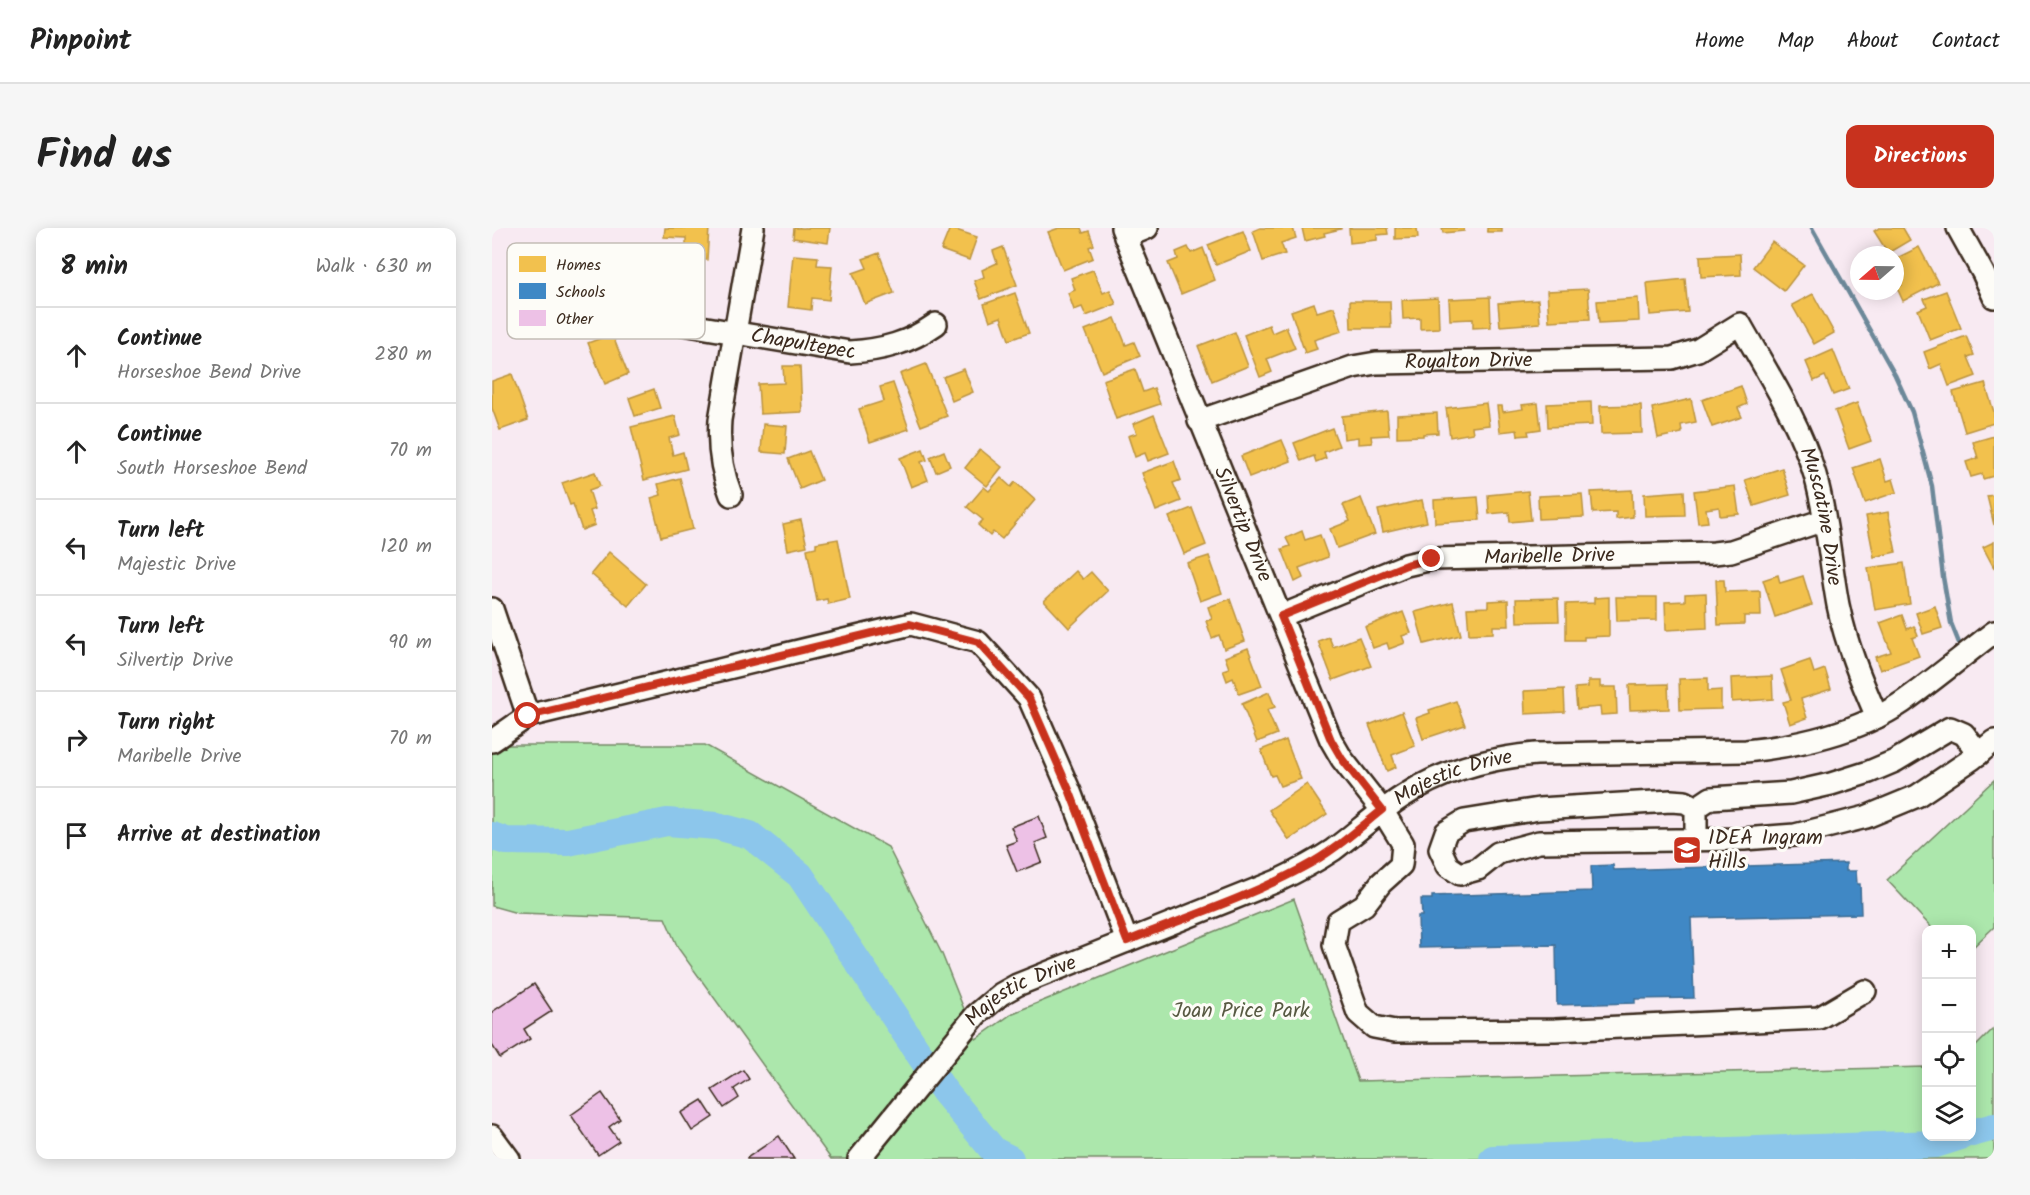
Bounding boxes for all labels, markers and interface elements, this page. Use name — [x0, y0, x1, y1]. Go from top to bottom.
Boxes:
text: Pinpoint — [30, 19, 131, 64]
text: Home — [1695, 25, 1744, 58]
text: Map — [1777, 25, 1814, 58]
text: About — [1847, 25, 1898, 58]
text: Contact — [1931, 25, 2000, 58]
text: Find us — [36, 123, 172, 190]
button: Directions — [1846, 125, 1994, 188]
legend — [507, 243, 705, 339]
text: 8 min — [60, 246, 128, 288]
north arrow — [1850, 246, 1904, 300]
text: Walk · 630 m — [315, 251, 432, 283]
text: Homes — [556, 253, 601, 278]
text: Schools — [556, 280, 606, 305]
text: Other — [556, 307, 595, 332]
street label: Chapultepec — [748, 319, 856, 369]
text: Continue — [117, 322, 202, 357]
icon: ahead — [60, 339, 93, 372]
text: 280 m — [374, 339, 432, 371]
street label: Royalton Drive — [1404, 344, 1533, 379]
text: Horseshoe Bend Drive — [117, 357, 301, 389]
text: Continue — [117, 418, 202, 453]
icon: ahead — [60, 435, 93, 468]
text: 70 m — [389, 435, 432, 467]
street label: Muscatine Drive — [1790, 442, 1851, 589]
text: South Horseshoe Bend — [117, 453, 307, 485]
street label: Silvertip Drive — [1205, 462, 1281, 587]
text: Turn left — [117, 514, 204, 549]
icon: left — [60, 531, 93, 564]
text: 120 m — [380, 531, 432, 563]
street label: Maribelle Drive — [1484, 539, 1616, 574]
route end — [1418, 545, 1444, 571]
text: Majestic Drive — [117, 549, 236, 581]
text: Turn left — [117, 610, 204, 645]
icon: left — [60, 627, 93, 660]
text: 90 m — [388, 627, 432, 659]
text: Silvertip Drive — [117, 645, 233, 677]
route start — [514, 702, 540, 728]
text: Turn right — [117, 706, 215, 741]
icon: right — [60, 723, 93, 756]
text: 70 m — [389, 723, 432, 755]
street label: Majestic Drive — [1387, 740, 1515, 815]
text: Maribelle Drive — [117, 741, 242, 773]
text: Arrive at destination — [117, 818, 320, 853]
icon: arrive — [60, 819, 93, 852]
place label: IDEA Ingram Hills — [1708, 822, 1823, 879]
school or university icon: IDEA Ingram Hills — [1671, 834, 1703, 866]
map controls — [1922, 925, 1976, 1141]
button: + — [1922, 925, 1976, 979]
street label: Majestic Drive — [956, 946, 1082, 1034]
button: − — [1922, 979, 1976, 1033]
park label: Joan Price Park — [1172, 995, 1310, 1028]
button: locate — [1922, 1033, 1976, 1087]
button: layers — [1922, 1087, 1976, 1141]

